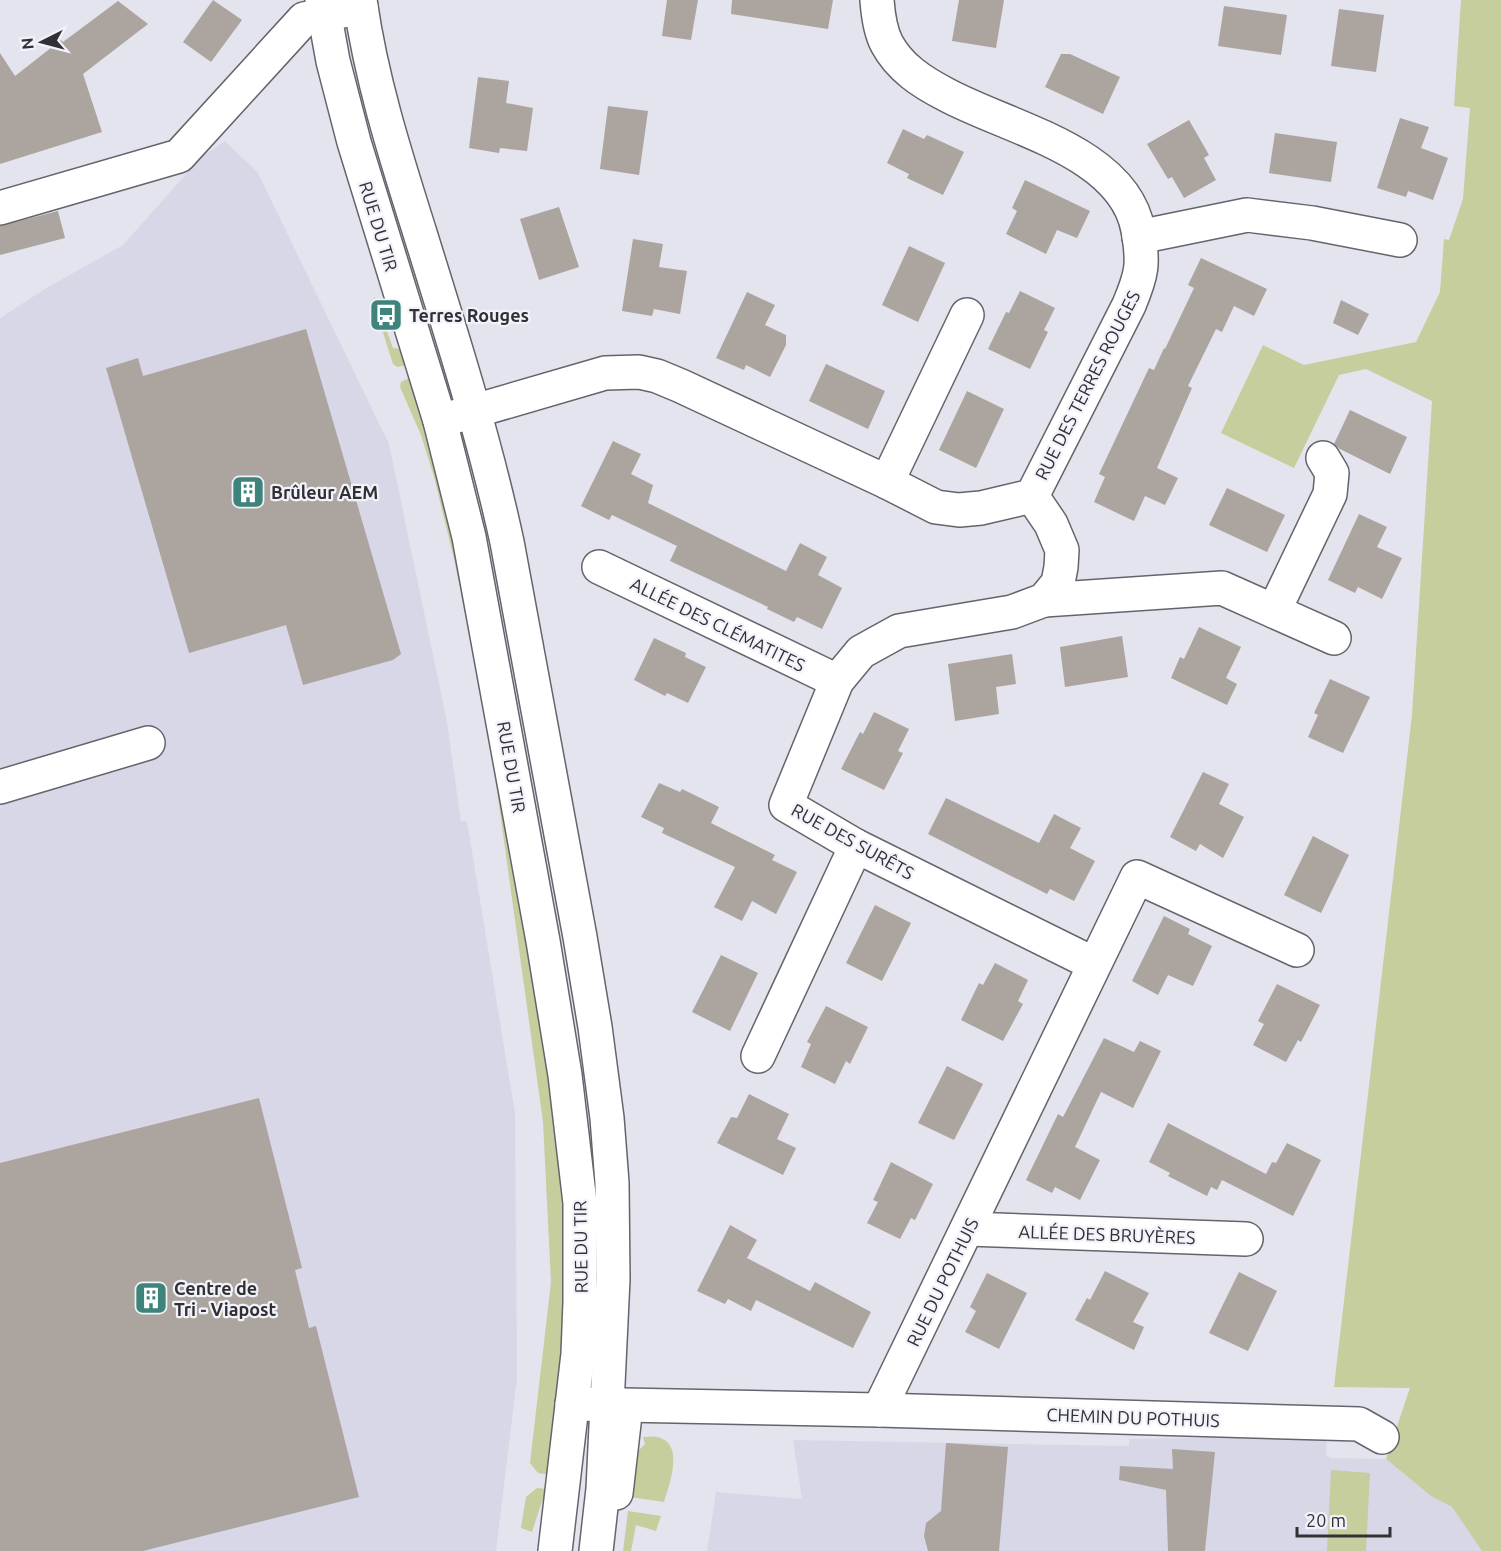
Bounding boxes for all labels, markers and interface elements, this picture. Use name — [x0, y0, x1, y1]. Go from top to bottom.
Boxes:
north arrow — [12, 12, 72, 72]
text: N — [18, 37, 37, 50]
street label: RUE DU TIR — [356, 179, 402, 273]
street label: RUE DES TERRES ROUGES — [1031, 287, 1143, 483]
bus stop icon: Terres Rouges — [368, 297, 404, 333]
place label: Terres Rouges — [409, 305, 529, 325]
building icon: Brûleur AEM — [230, 474, 266, 510]
place label: Brûleur AEM — [271, 482, 378, 502]
street label: ALLÉE DES CLÉMATITES — [628, 572, 809, 675]
street label: RUE DU TIR — [494, 720, 530, 814]
street label: RUE DES SURÊTS — [788, 798, 918, 883]
street label: RUE DU TIR — [569, 1200, 591, 1294]
street label: RUE DU POTHUIS — [902, 1215, 982, 1349]
street label: ALLÉE DES BRUYÈRES — [1018, 1220, 1196, 1247]
place label: Centre de Tri - Viapost — [174, 1278, 277, 1319]
building icon: Centre de Tri - Viapost — [133, 1280, 169, 1316]
street label: CHEMIN DU POTHUIS — [1046, 1404, 1220, 1430]
scale bar — [1297, 1500, 1390, 1538]
text: 20 m — [1306, 1510, 1346, 1530]

